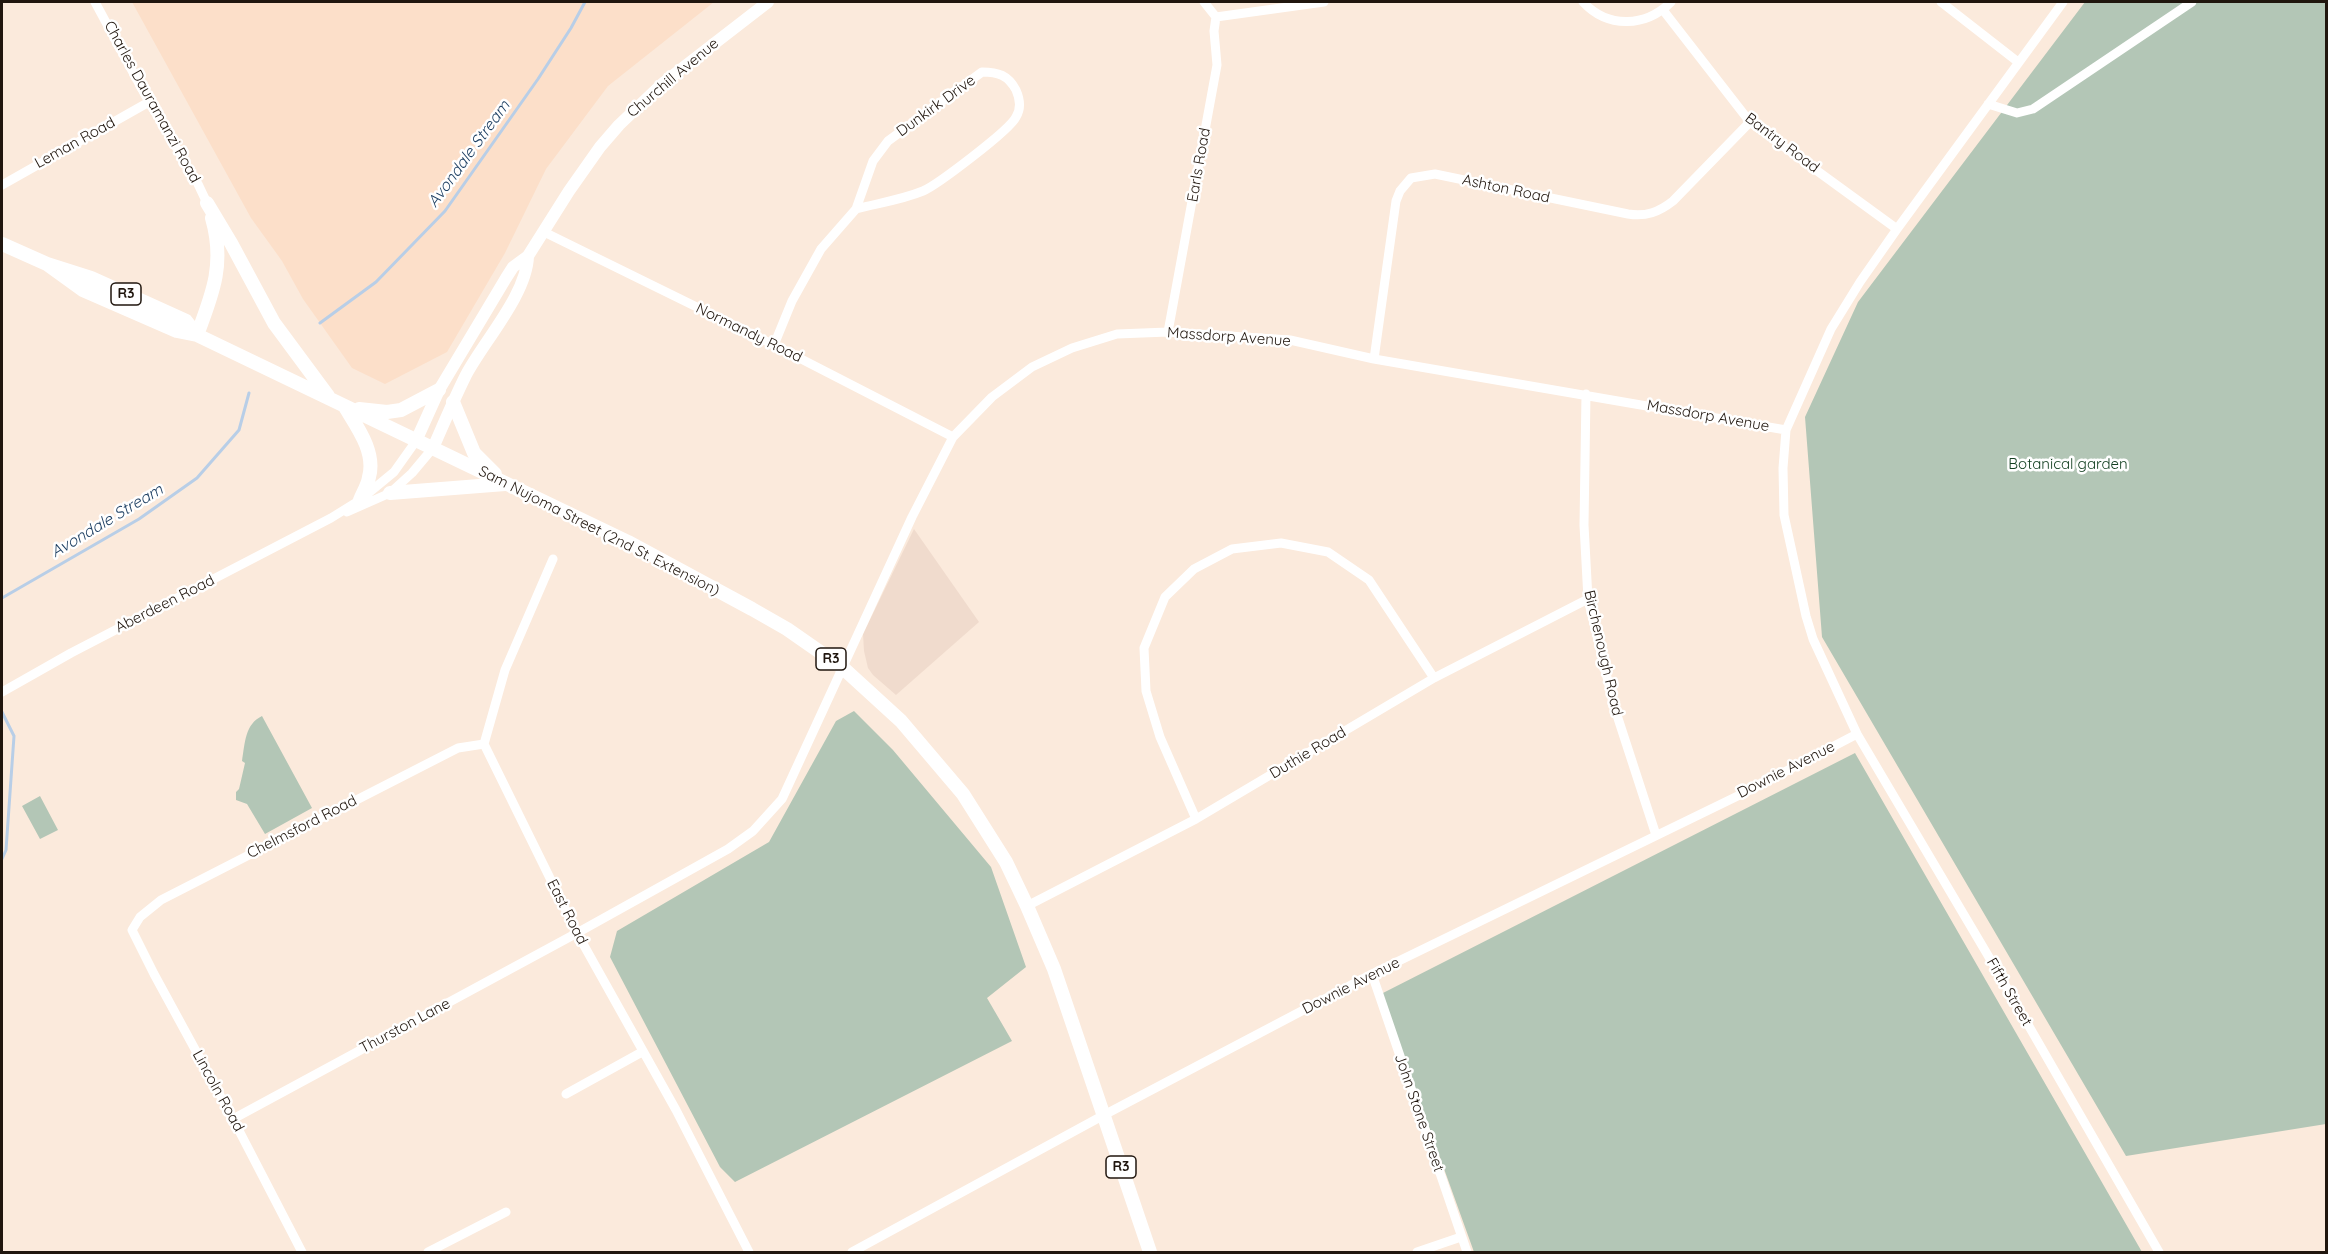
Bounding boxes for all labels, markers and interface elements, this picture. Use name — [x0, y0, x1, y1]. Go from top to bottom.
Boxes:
street label: Charles Dauramanzi Road — [100, 18, 204, 186]
street label: Churchill Avenue — [624, 34, 722, 122]
street label: Dunkirk Drive — [893, 71, 979, 141]
water label: Avondale Stream — [424, 97, 514, 211]
street label: Bantry Road — [1741, 109, 1823, 177]
street label: Leman Road — [32, 114, 118, 172]
street label: Earls Road — [1184, 126, 1214, 204]
street label: Ashton Road — [1460, 171, 1552, 207]
road number: R3 — [111, 283, 141, 305]
street label: Normandy Road — [693, 299, 805, 367]
street label: Massdorp Avenue — [1167, 324, 1291, 350]
street label: Massdorp Avenue — [1645, 396, 1771, 436]
park label: Botanical garden — [2008, 455, 2128, 473]
street label: Sam Nujoma Street (2nd St. Extension) — [475, 462, 723, 600]
water label: Avondale Stream — [48, 480, 166, 562]
street label: Aberdeen Road — [112, 571, 218, 637]
street label: Birchenough Road — [1580, 588, 1626, 718]
road number: R3 — [816, 648, 846, 670]
street label: Duthie Road — [1267, 723, 1349, 783]
street label: Downie Avenue — [1734, 738, 1838, 802]
street label: Chelmsford Road — [244, 792, 360, 862]
street label: East Road — [543, 876, 591, 948]
street label: Downie Avenue — [1299, 954, 1403, 1018]
street label: Fifth Street — [1982, 955, 2036, 1029]
street label: Thurston Lane — [357, 995, 453, 1057]
street label: Lincoln Road — [188, 1047, 248, 1135]
street label: John Stone Street — [1390, 1052, 1448, 1174]
road number: R3 — [1106, 1156, 1136, 1178]

